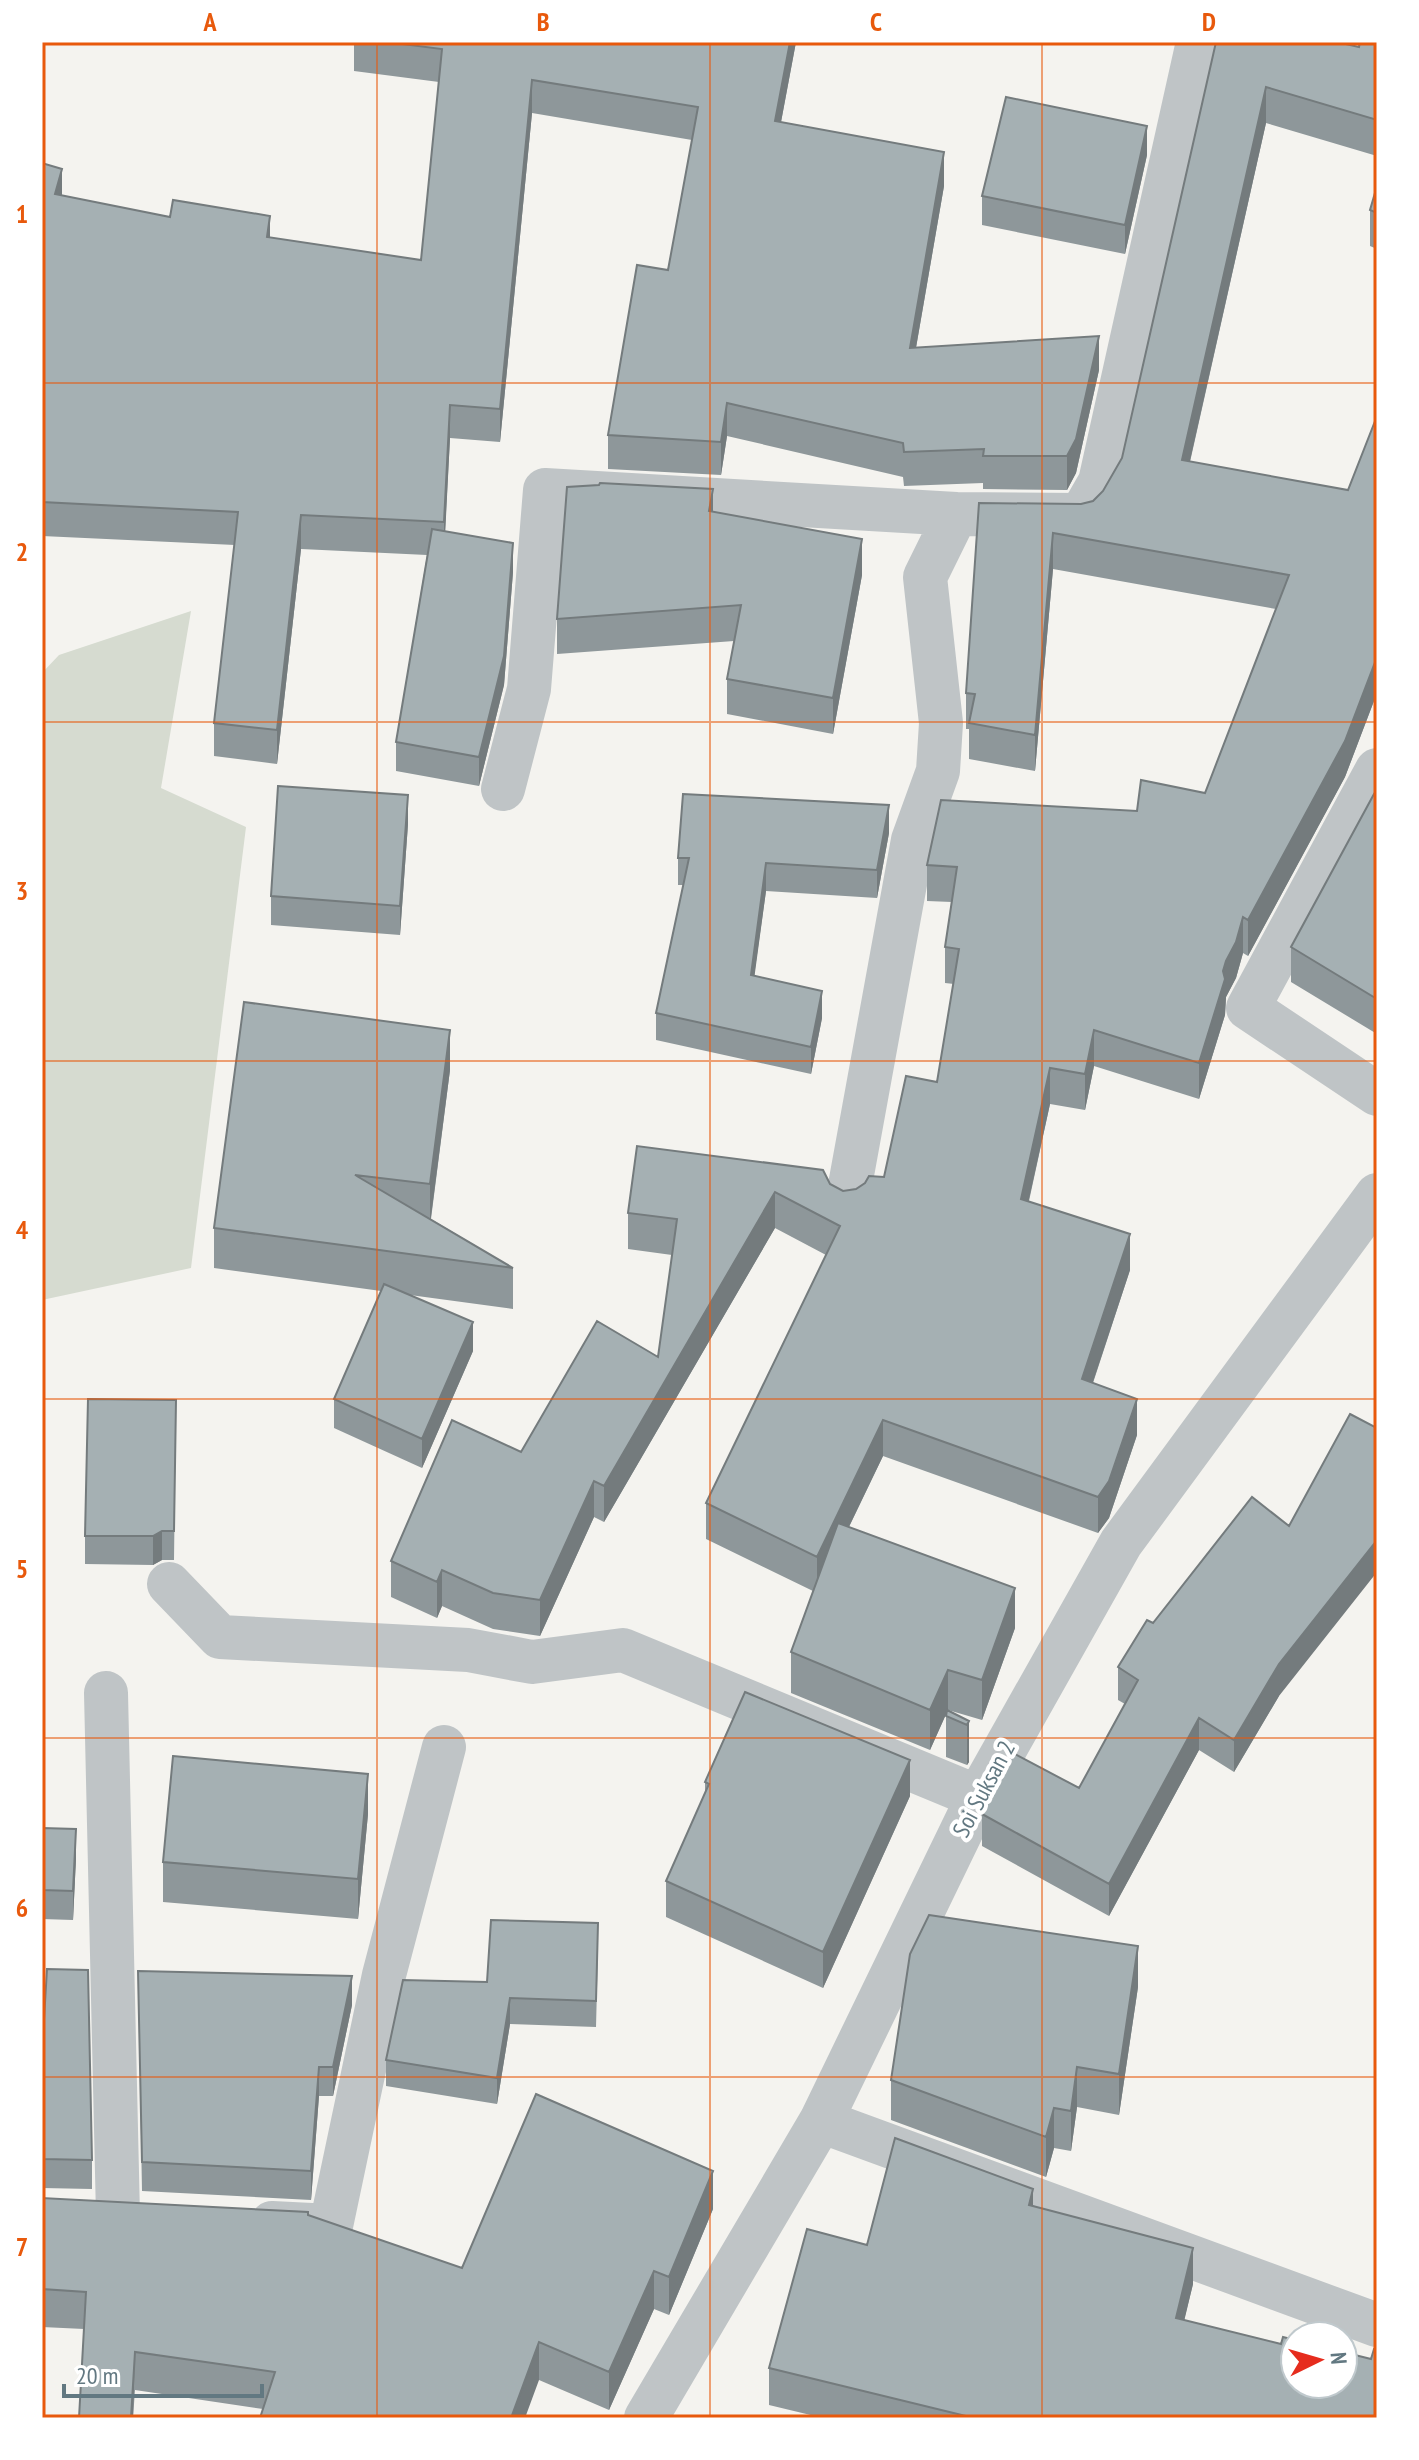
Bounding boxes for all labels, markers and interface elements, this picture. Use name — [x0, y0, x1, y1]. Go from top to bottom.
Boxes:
text: A — [202, 5, 217, 38]
text: B — [537, 5, 550, 38]
text: C — [870, 5, 882, 38]
text: D — [1202, 5, 1216, 38]
text: 1 — [16, 197, 28, 230]
text: 2 — [16, 535, 28, 568]
text: 3 — [16, 874, 28, 907]
text: 4 — [16, 1213, 29, 1246]
text: 5 — [16, 1552, 28, 1585]
street label: Soi Suksan 2 — [945, 1735, 1022, 1842]
text: 6 — [16, 1891, 28, 1924]
text: 7 — [16, 2230, 28, 2263]
north arrow — [1279, 2320, 1359, 2400]
scale bar — [64, 2348, 262, 2398]
text: N — [1324, 2351, 1353, 2365]
text: 20 m — [76, 2360, 118, 2391]

